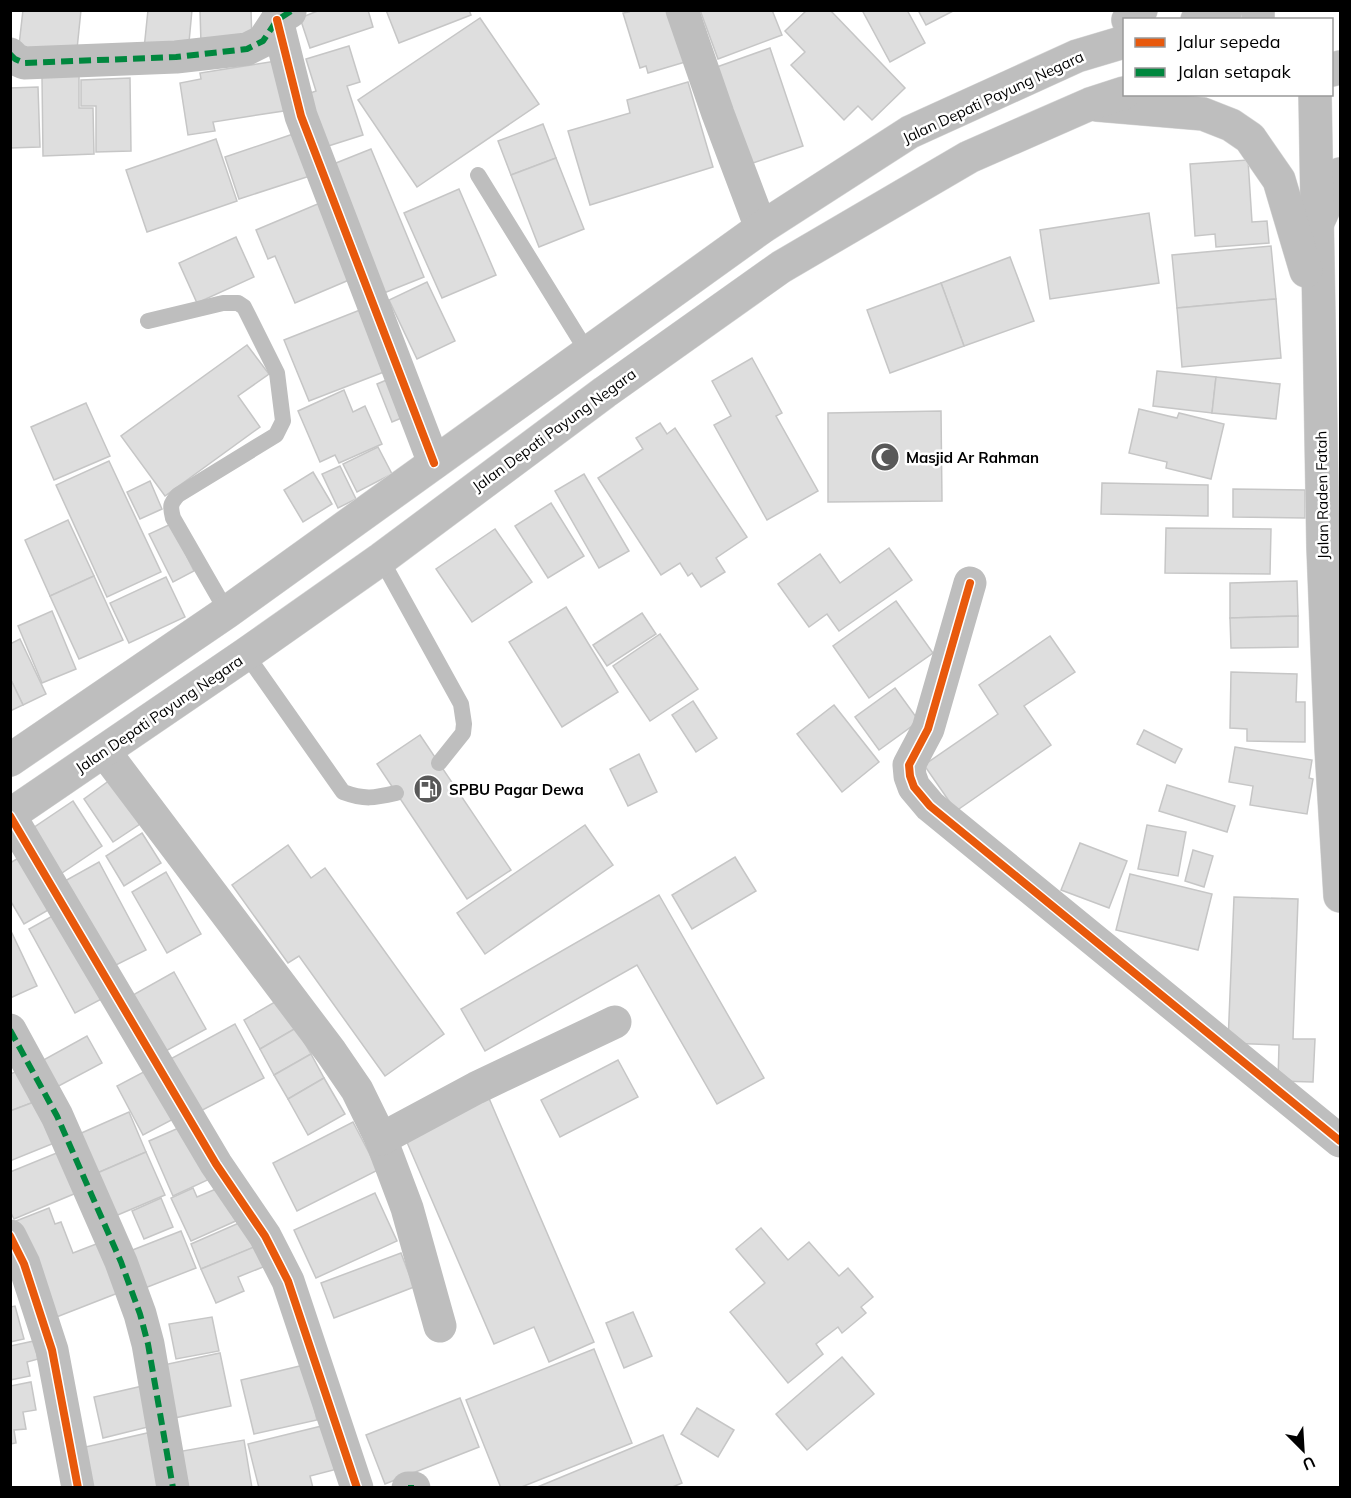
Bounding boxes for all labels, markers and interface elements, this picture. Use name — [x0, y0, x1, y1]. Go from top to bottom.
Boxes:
legend — [1123, 18, 1333, 96]
text: Jalur sepeda — [1177, 30, 1281, 53]
street label: Jalan Depati Payung Negara — [899, 47, 1087, 147]
text: Jalan setapak — [1177, 60, 1291, 83]
street label: Jalan Depati Payung Negara — [468, 364, 640, 496]
street label: Jalan Raden Fatah — [1311, 431, 1333, 559]
mosque icon: Masjid Ar Rahman — [869, 441, 901, 473]
place label: Masjid Ar Rahman — [906, 448, 1039, 467]
street label: Jalan Depati Payung Negara — [72, 651, 246, 777]
fuel station icon: SPBU Pagar Dewa — [412, 773, 444, 805]
place label: SPBU Pagar Dewa — [449, 780, 584, 799]
north arrow — [1273, 1420, 1333, 1480]
text: U — [1300, 1452, 1319, 1475]

